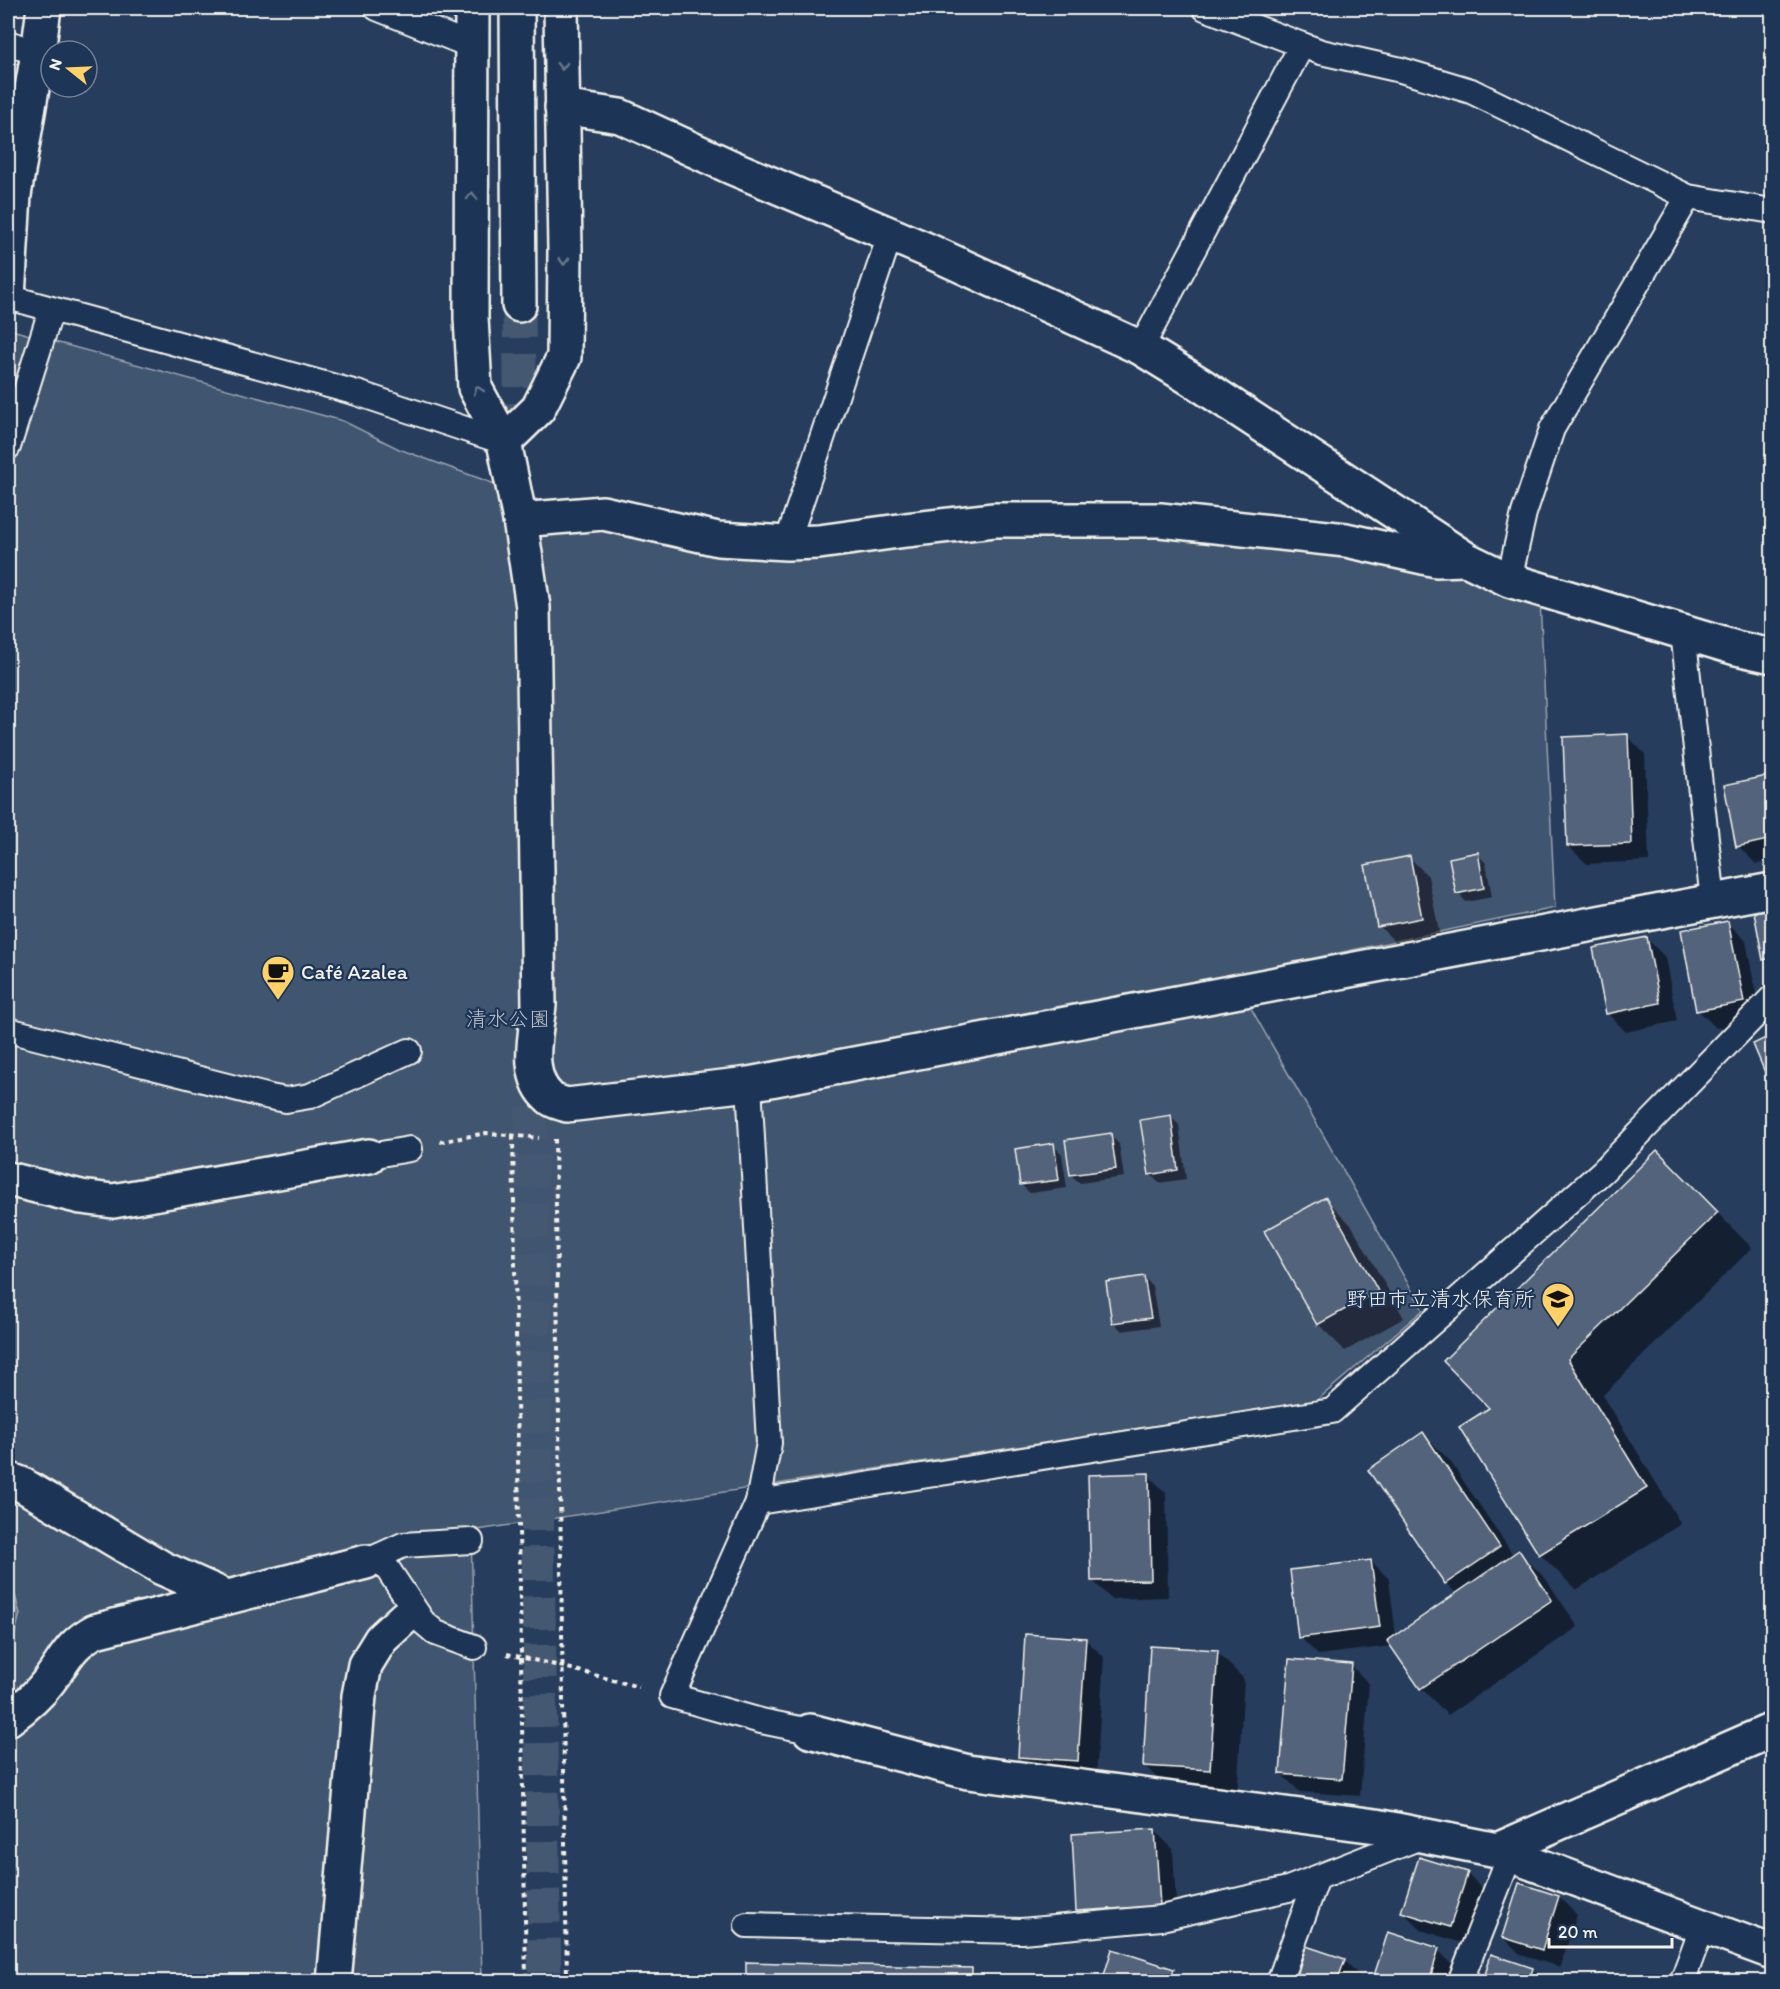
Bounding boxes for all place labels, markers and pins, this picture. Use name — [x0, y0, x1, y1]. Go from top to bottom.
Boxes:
cafe icon: Café Azalea — [260, 954, 296, 1001]
place label: Café Azalea — [301, 959, 408, 984]
school or university icon: 野田市立清水保育所 — [1540, 1281, 1576, 1328]
place label: 野田市立清水保育所 — [1346, 1286, 1535, 1311]

